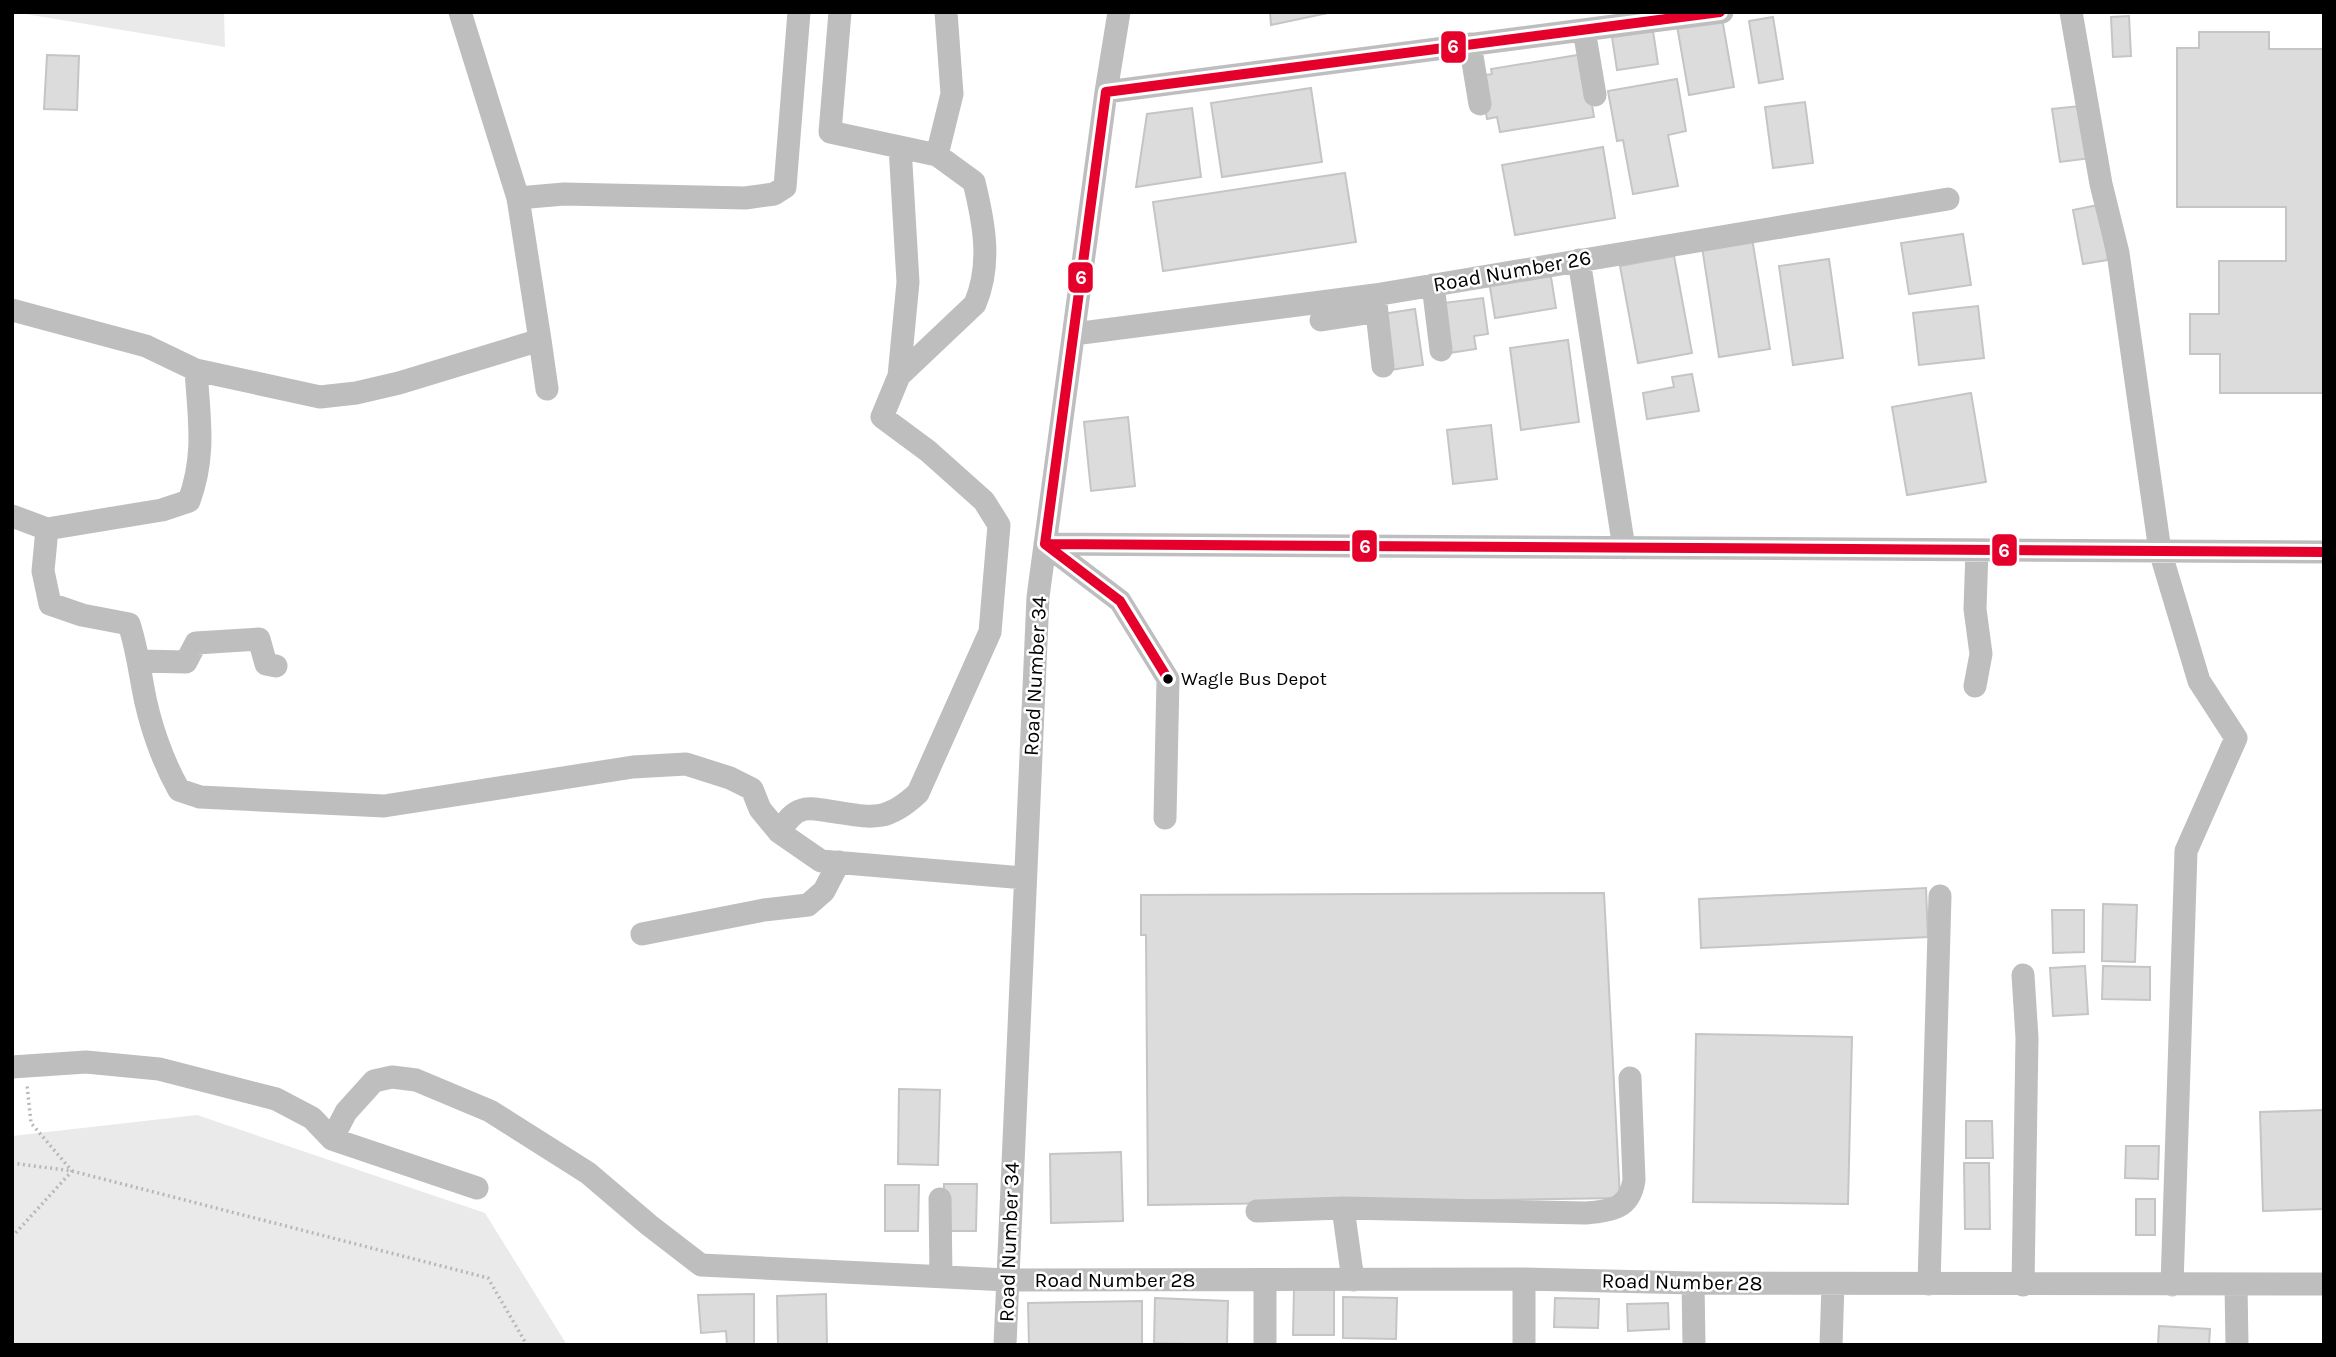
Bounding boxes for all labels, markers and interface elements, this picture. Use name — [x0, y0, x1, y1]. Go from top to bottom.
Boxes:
line badge: 6 — [1440, 30, 1467, 64]
text: 6 — [1447, 36, 1459, 58]
street label: Road Number 26 — [1431, 245, 1593, 297]
line badge: 6 — [1067, 261, 1094, 294]
text: 6 — [1075, 267, 1087, 289]
line badge: 6 — [1351, 529, 1378, 563]
line badge: 6 — [1991, 533, 2018, 567]
text: 6 — [1359, 536, 1371, 558]
text: 6 — [1998, 540, 2010, 562]
street label: Road Number 34 — [1019, 595, 1051, 757]
place label: Wagle Bus Depot — [1181, 668, 1327, 690]
marker: Wagle Bus Depot — [1161, 672, 1175, 686]
street label: Road Number 34 — [994, 1161, 1024, 1322]
street label: Road Number 28 — [1035, 1268, 1195, 1292]
street label: Road Number 28 — [1601, 1269, 1763, 1295]

